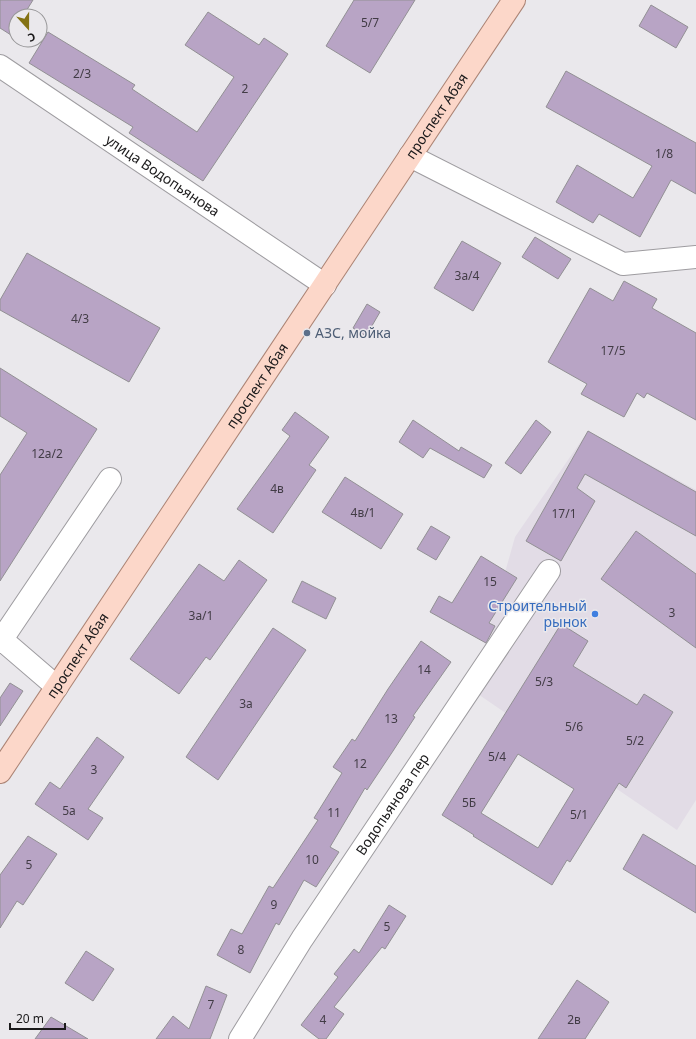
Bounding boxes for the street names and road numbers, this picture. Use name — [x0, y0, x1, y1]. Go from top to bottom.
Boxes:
street label: проспект Абая — [401, 69, 472, 162]
street label: улица Водопьянова — [102, 130, 224, 220]
street label: проспект Абая — [221, 339, 292, 432]
street label: проспект Абая — [42, 609, 113, 702]
street label: Водопьянова пер — [351, 749, 433, 859]

